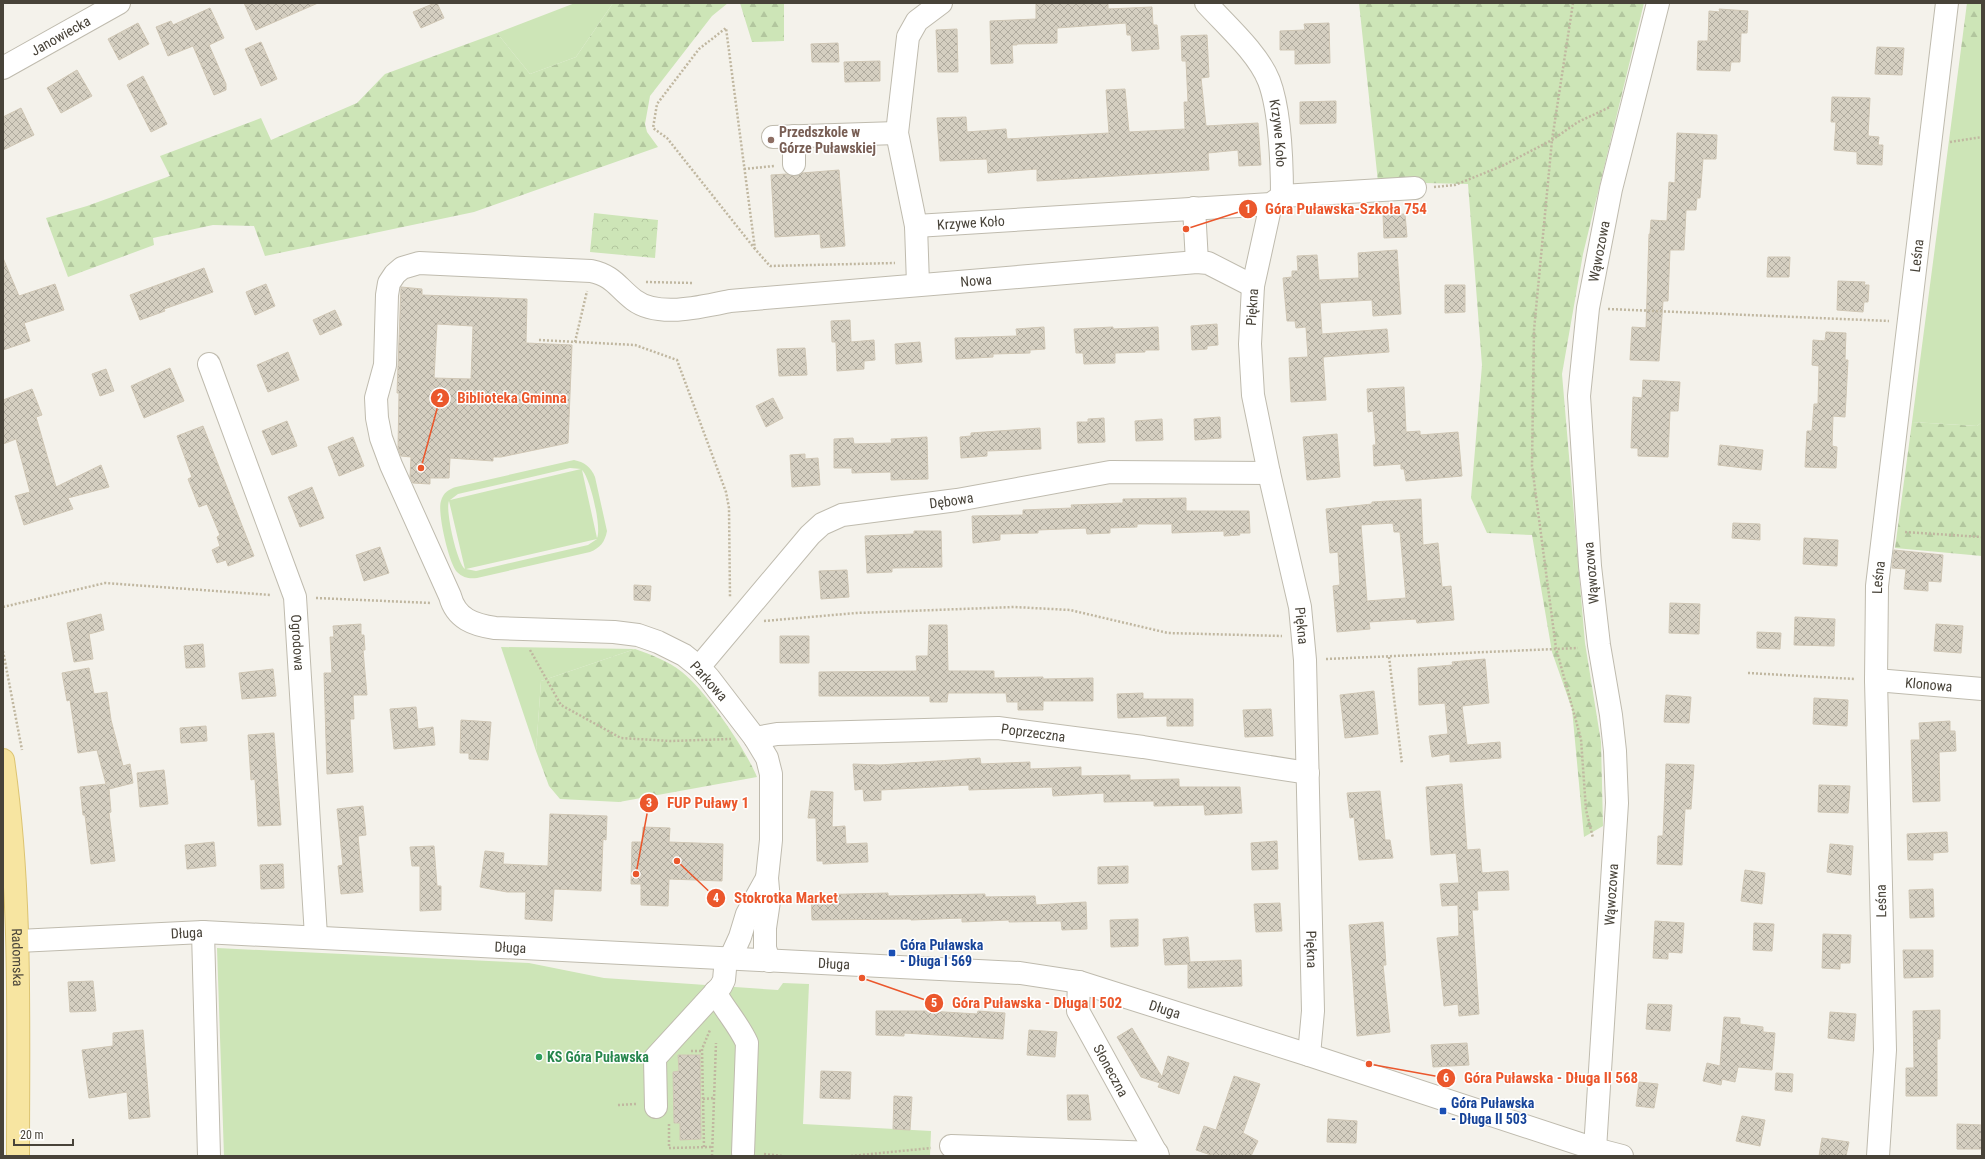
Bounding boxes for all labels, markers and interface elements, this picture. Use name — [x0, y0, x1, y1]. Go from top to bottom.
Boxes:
street label: Janowiecka — [28, 13, 93, 59]
street label: Krzywe Koło — [1266, 98, 1289, 167]
place label: Przedszkole w Górze Puławskiej — [779, 124, 876, 156]
marker: Przedszkole w Górze Puławskiej — [766, 135, 776, 145]
callout: Góra Puławska-Szkoła 754 — [1238, 196, 1435, 223]
text: Góra Puławska-Szkoła 754 — [1265, 200, 1427, 218]
text: 1 — [1245, 202, 1251, 216]
street label: Krzywe Koło — [937, 213, 1005, 233]
street label: Wąwozowa — [1585, 219, 1613, 283]
street label: Leśna — [1907, 238, 1927, 273]
street label: Nowa — [960, 271, 992, 290]
street label: Piękna — [1243, 288, 1261, 326]
callout: Biblioteka Gminna — [430, 384, 575, 411]
text: Biblioteka Gminna — [457, 389, 567, 407]
text: 2 — [437, 391, 443, 405]
street label: Dębowa — [928, 489, 975, 512]
street label: Wąwozowa — [1580, 541, 1602, 605]
street label: Leśna — [1869, 560, 1888, 594]
street label: Piękna — [1292, 606, 1311, 645]
street label: Ogrodowa — [288, 614, 308, 671]
street label: Parkowa — [687, 658, 731, 704]
street label: Klonowa — [1904, 675, 1953, 694]
street label: Poprzeczna — [1000, 720, 1066, 745]
callout: FUP Puławy 1 — [639, 789, 757, 816]
text: FUP Puławy 1 — [667, 794, 749, 812]
text: 3 — [646, 796, 652, 810]
street label: Wąwozowa — [1601, 863, 1621, 926]
street label: Leśna — [1873, 884, 1889, 918]
callout: Stokrotka Market — [706, 885, 845, 912]
text: Stokrotka Market — [734, 889, 838, 907]
text: 4 — [713, 891, 719, 905]
street label: Długa — [170, 924, 203, 942]
street label: Radomska — [9, 928, 26, 986]
street label: Piękna — [1303, 931, 1320, 968]
place label: Góra Puławska - Długa I 569 — [900, 937, 984, 969]
street label: Długa — [494, 939, 527, 956]
marker: Góra Puławska - Długa I 569 — [887, 948, 897, 958]
street label: Długa — [818, 955, 850, 972]
callout: Góra Puławska - Długa I 502 — [924, 990, 1130, 1017]
text: Góra Puławska - Długa I 502 — [952, 994, 1122, 1012]
text: 5 — [931, 996, 937, 1010]
street label: Długa — [1147, 997, 1182, 1022]
street label: Słoneczna — [1090, 1042, 1132, 1099]
place label: KS Góra Puławska — [547, 1049, 649, 1065]
marker: KS Góra Puławska — [534, 1052, 544, 1062]
callout: Góra Puławska - Długa II 568 — [1436, 1065, 1646, 1092]
text: Góra Puławska - Długa II 568 — [1464, 1069, 1638, 1087]
text: 6 — [1443, 1071, 1449, 1085]
place label: Góra Puławska - Długa II 503 — [1451, 1095, 1535, 1127]
marker: Góra Puławska - Długa II 503 — [1438, 1106, 1448, 1116]
scale bar — [14, 1121, 73, 1147]
text: 20 m — [20, 1128, 44, 1142]

